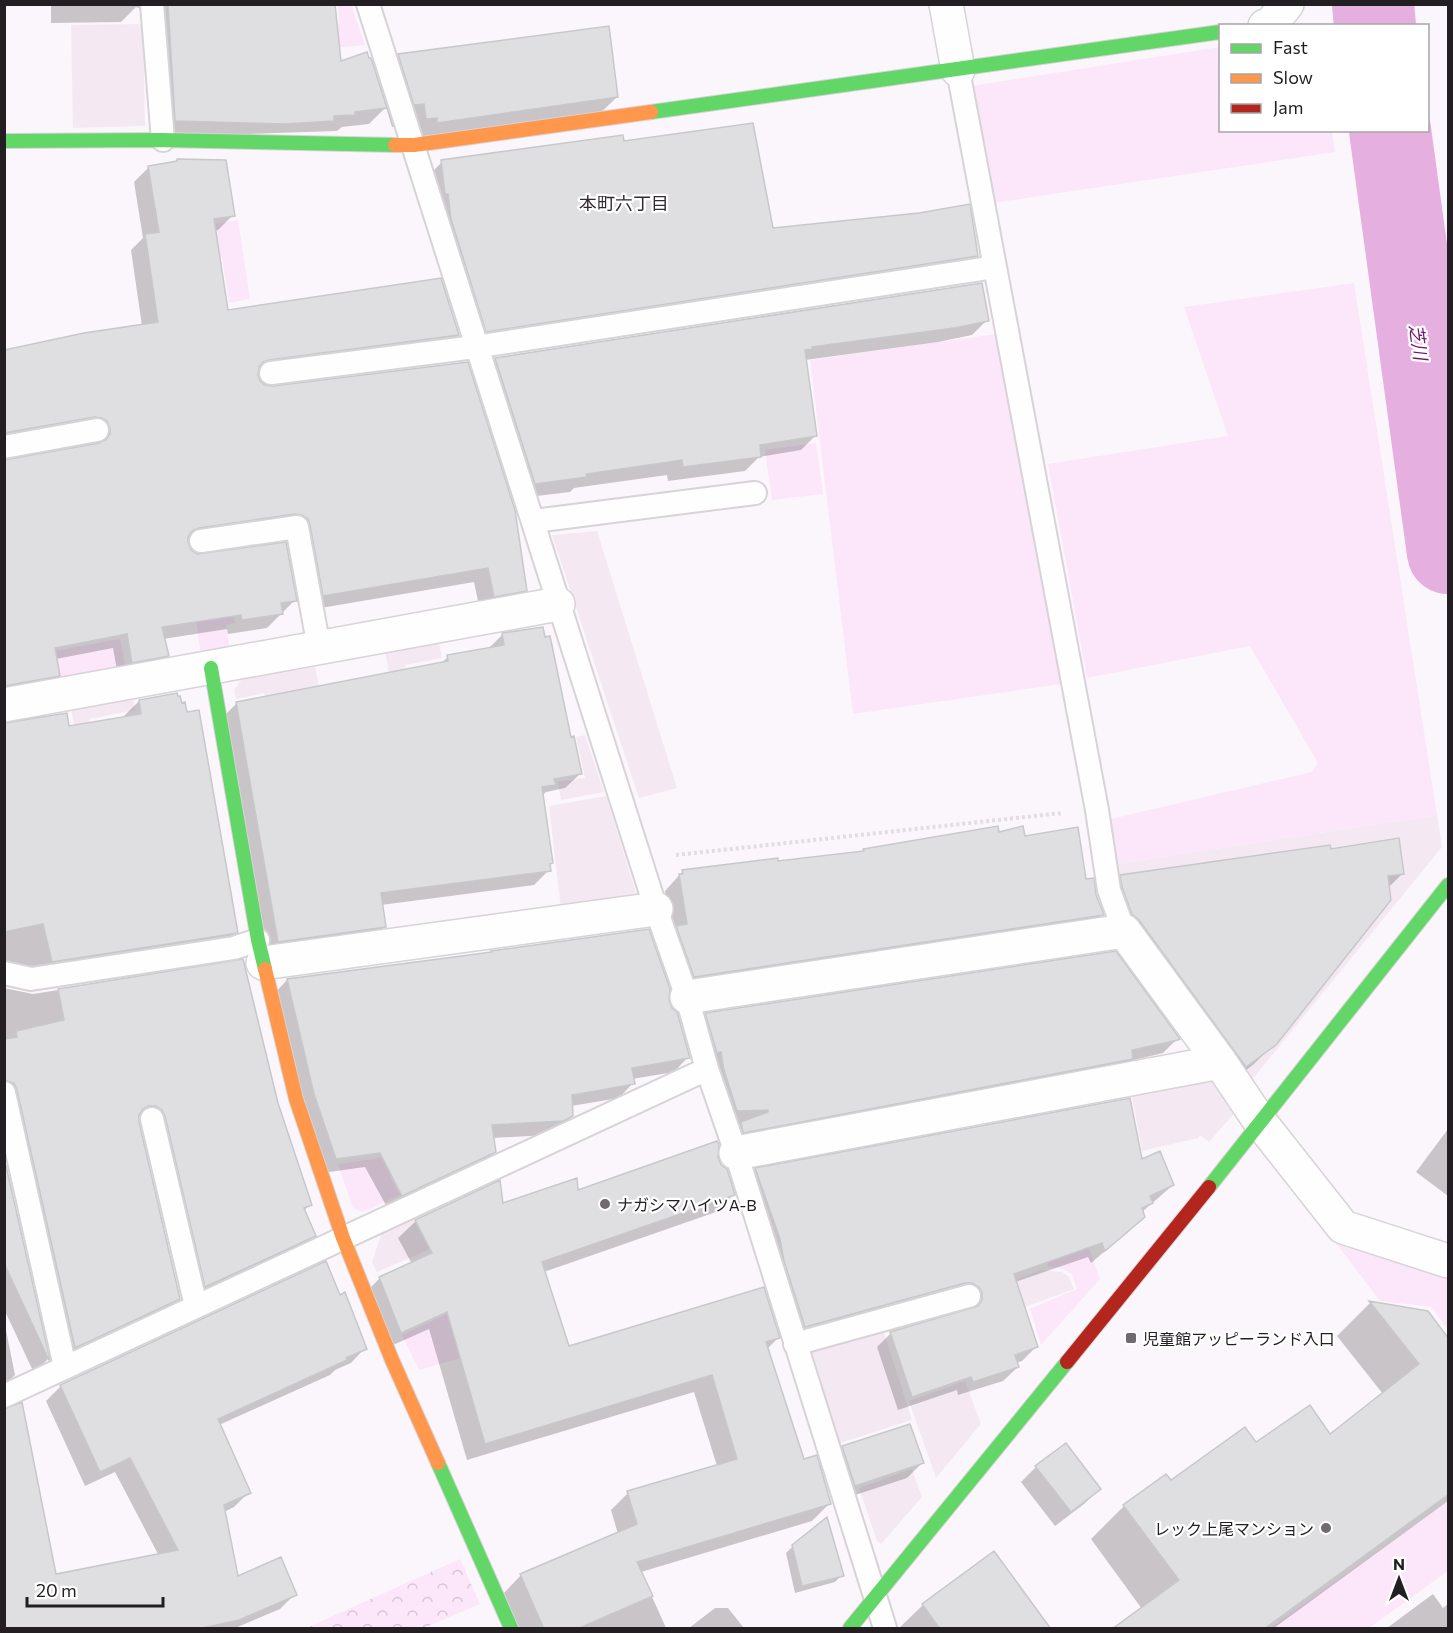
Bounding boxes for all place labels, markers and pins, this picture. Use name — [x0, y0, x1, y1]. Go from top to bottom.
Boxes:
place label: ナガシマハイツA-B — [617, 1195, 757, 1214]
marker: ナガシマハイツA-B — [598, 1197, 612, 1211]
place label: 児童館アッピーランド入口 — [1143, 1329, 1335, 1348]
marker: 児童館アッピーランド入口 — [1124, 1331, 1138, 1345]
place label: レック上尾マンション — [1154, 1519, 1314, 1538]
marker: レック上尾マンション — [1319, 1521, 1333, 1535]

